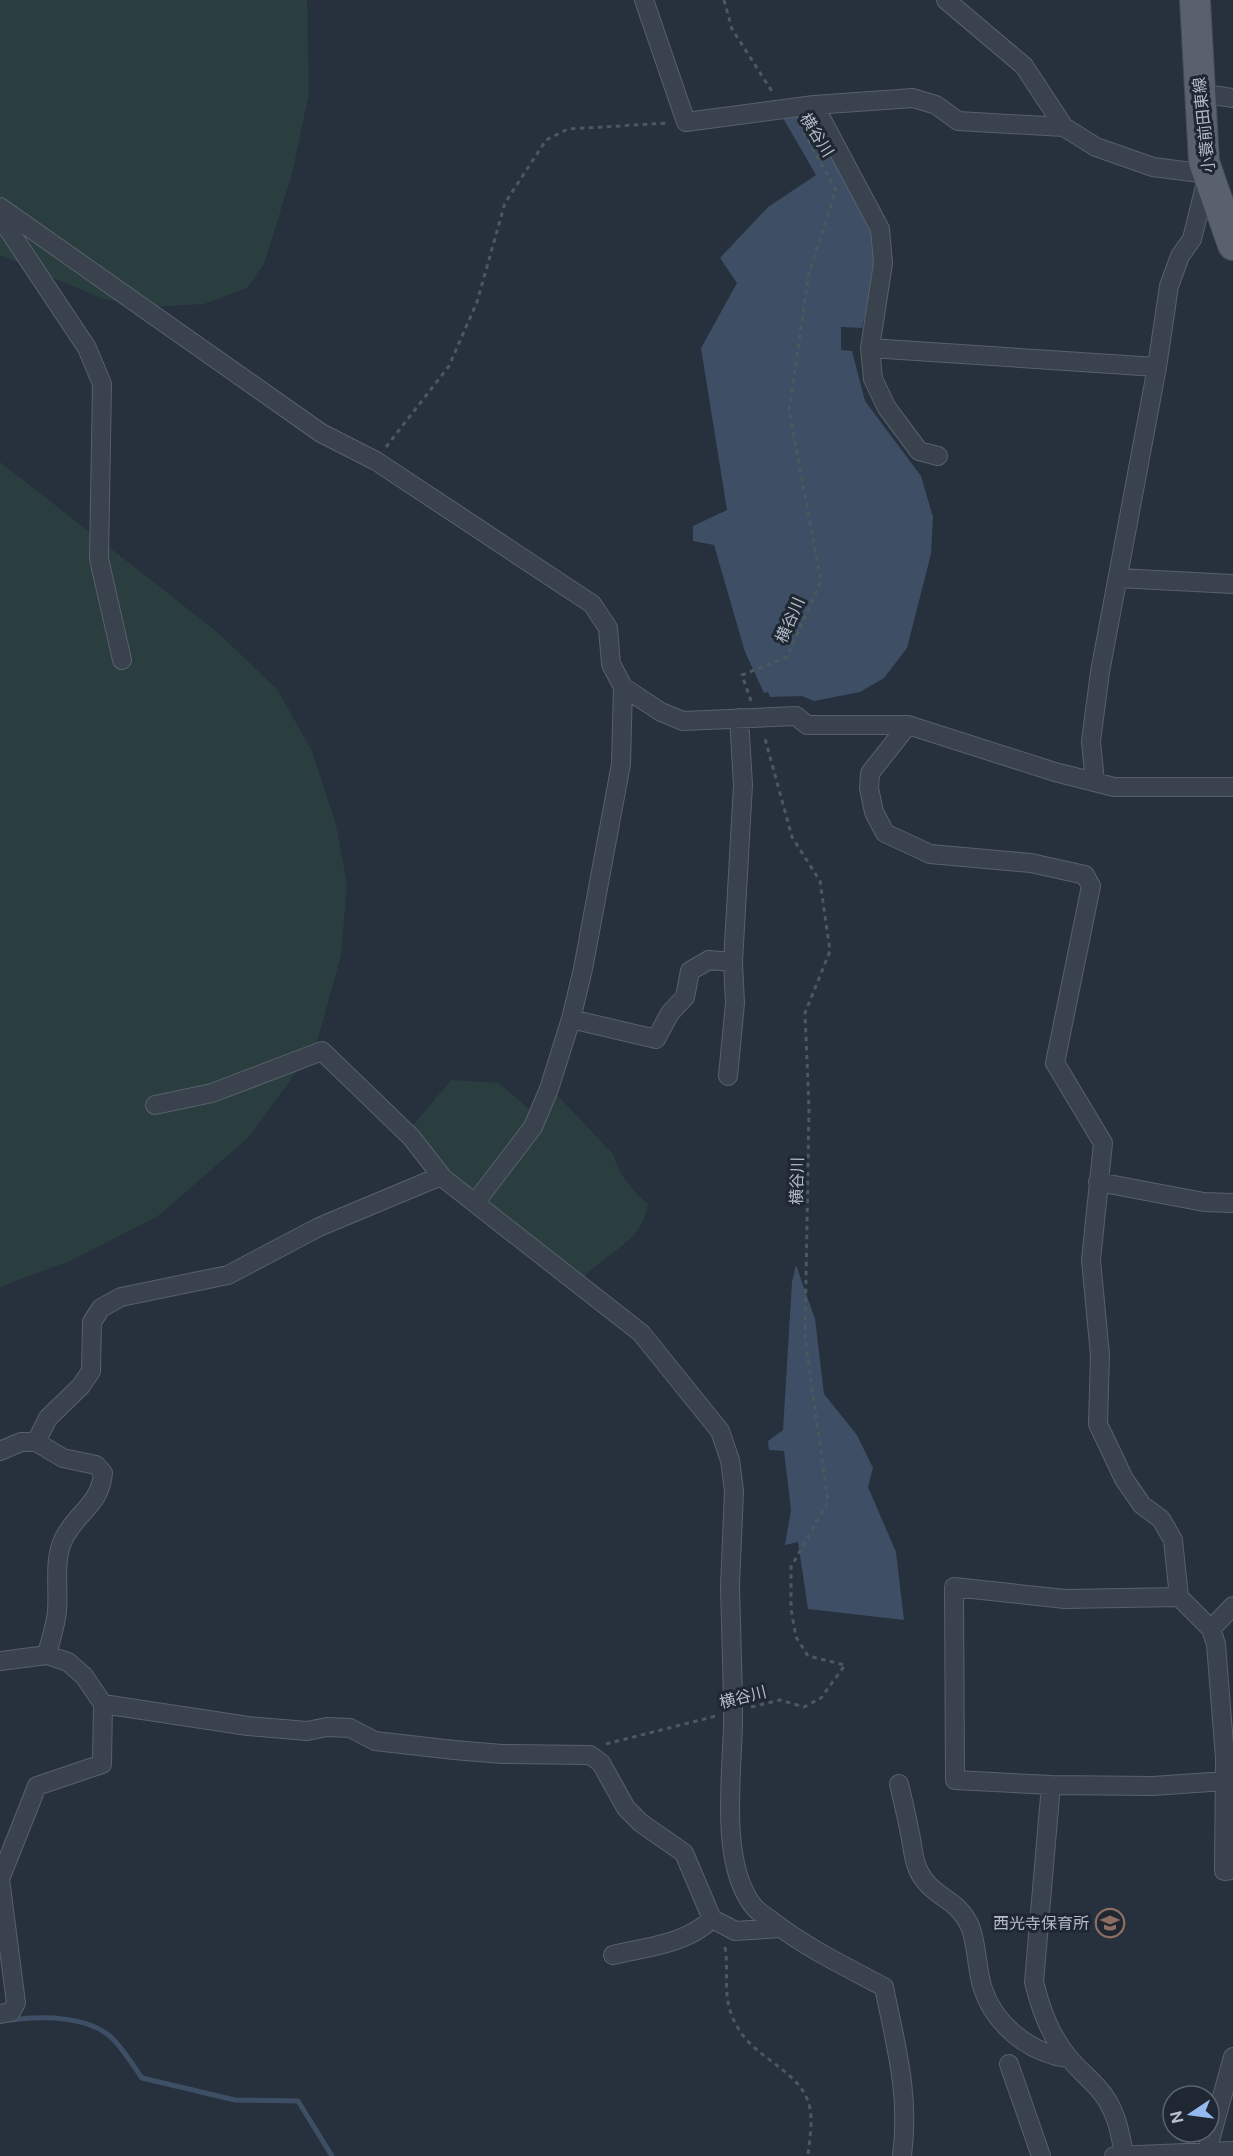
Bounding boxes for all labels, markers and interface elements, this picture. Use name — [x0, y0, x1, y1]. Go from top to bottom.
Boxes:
street label: 小蓑前田東線 — [1190, 76, 1218, 174]
street label: 横谷川 — [796, 110, 838, 160]
street label: 横谷川 — [772, 594, 808, 646]
street label: 横谷川 — [787, 1157, 807, 1205]
street label: 横谷川 — [717, 1682, 769, 1712]
school or university icon: 西光寺保育所 — [1094, 1907, 1126, 1939]
place label: 西光寺保育所 — [993, 1914, 1089, 1933]
north arrow — [1161, 2084, 1221, 2144]
text: N — [1166, 2109, 1188, 2125]

